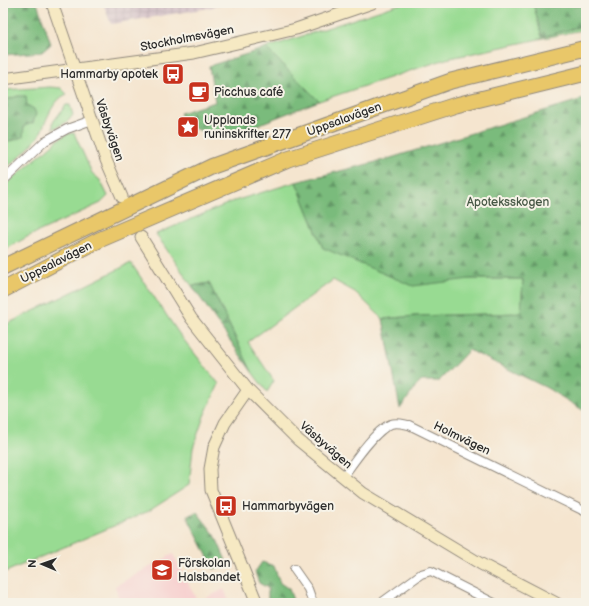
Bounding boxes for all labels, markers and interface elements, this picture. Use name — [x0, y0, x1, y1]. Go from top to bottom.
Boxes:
street label: Stockholmsvägen — [139, 22, 235, 55]
bus stop icon: Hammarby apotek — [160, 61, 186, 87]
place label: Hammarby apotek — [60, 67, 158, 82]
cafe icon: Picchus café — [186, 79, 212, 105]
place label: Picchus café — [214, 85, 283, 100]
street label: Väsbyvägen — [92, 97, 127, 163]
street label: Uppsalavägen — [305, 99, 384, 140]
place label: Upplands runinskrifter 277 — [204, 113, 291, 142]
place icon: Upplands runinskrifter 277 — [175, 114, 201, 140]
park label: Apoteksskogen — [467, 195, 549, 210]
street label: Uppsalavägen — [18, 238, 95, 287]
street label: Holmvägen — [431, 418, 493, 459]
street label: Väsbyvägen — [296, 419, 355, 472]
bus stop icon: Hammarbyvägen — [213, 493, 239, 519]
place label: Hammarbyvägen — [242, 499, 334, 514]
north arrow — [22, 544, 62, 584]
place label: Förskolan Halsbandet — [178, 556, 240, 585]
school or university icon: Förskolan Halsbandet — [149, 557, 175, 583]
text: N — [26, 559, 39, 568]

